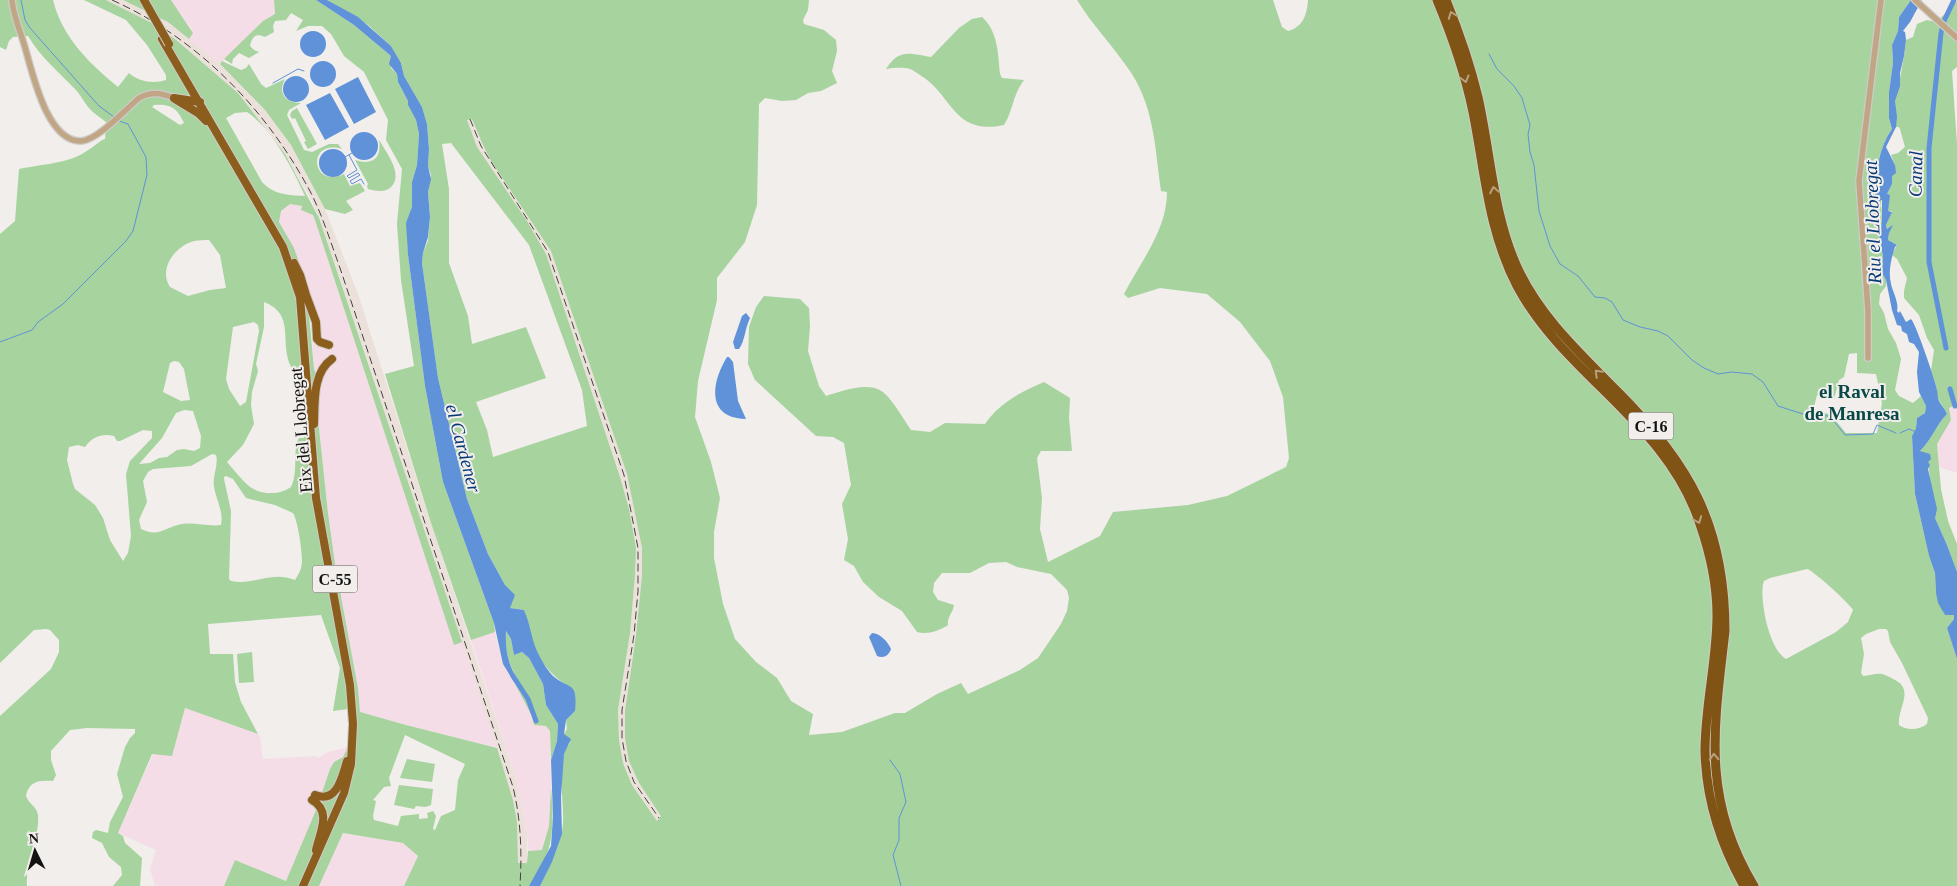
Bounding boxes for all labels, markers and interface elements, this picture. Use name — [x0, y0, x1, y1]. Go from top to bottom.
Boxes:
one-way arrow — [1448, 12, 1458, 20]
one-way arrow — [1459, 75, 1469, 83]
water label: Canal — [1905, 151, 1926, 197]
water label: Riu el Llobregat — [1860, 159, 1885, 285]
one-way arrow — [1490, 186, 1500, 194]
street label: Eix del Llobregat — [286, 366, 316, 494]
one-way arrow — [1595, 370, 1604, 379]
district label: el Raval de Manresa — [1804, 381, 1900, 424]
water label: el Cardener — [442, 402, 486, 495]
road number: C-16 — [1628, 412, 1674, 440]
one-way arrow — [1693, 515, 1703, 523]
road number: C-55 — [312, 566, 358, 592]
one-way arrow — [1709, 753, 1720, 761]
north arrow — [10, 826, 60, 876]
text: N — [28, 831, 40, 846]

